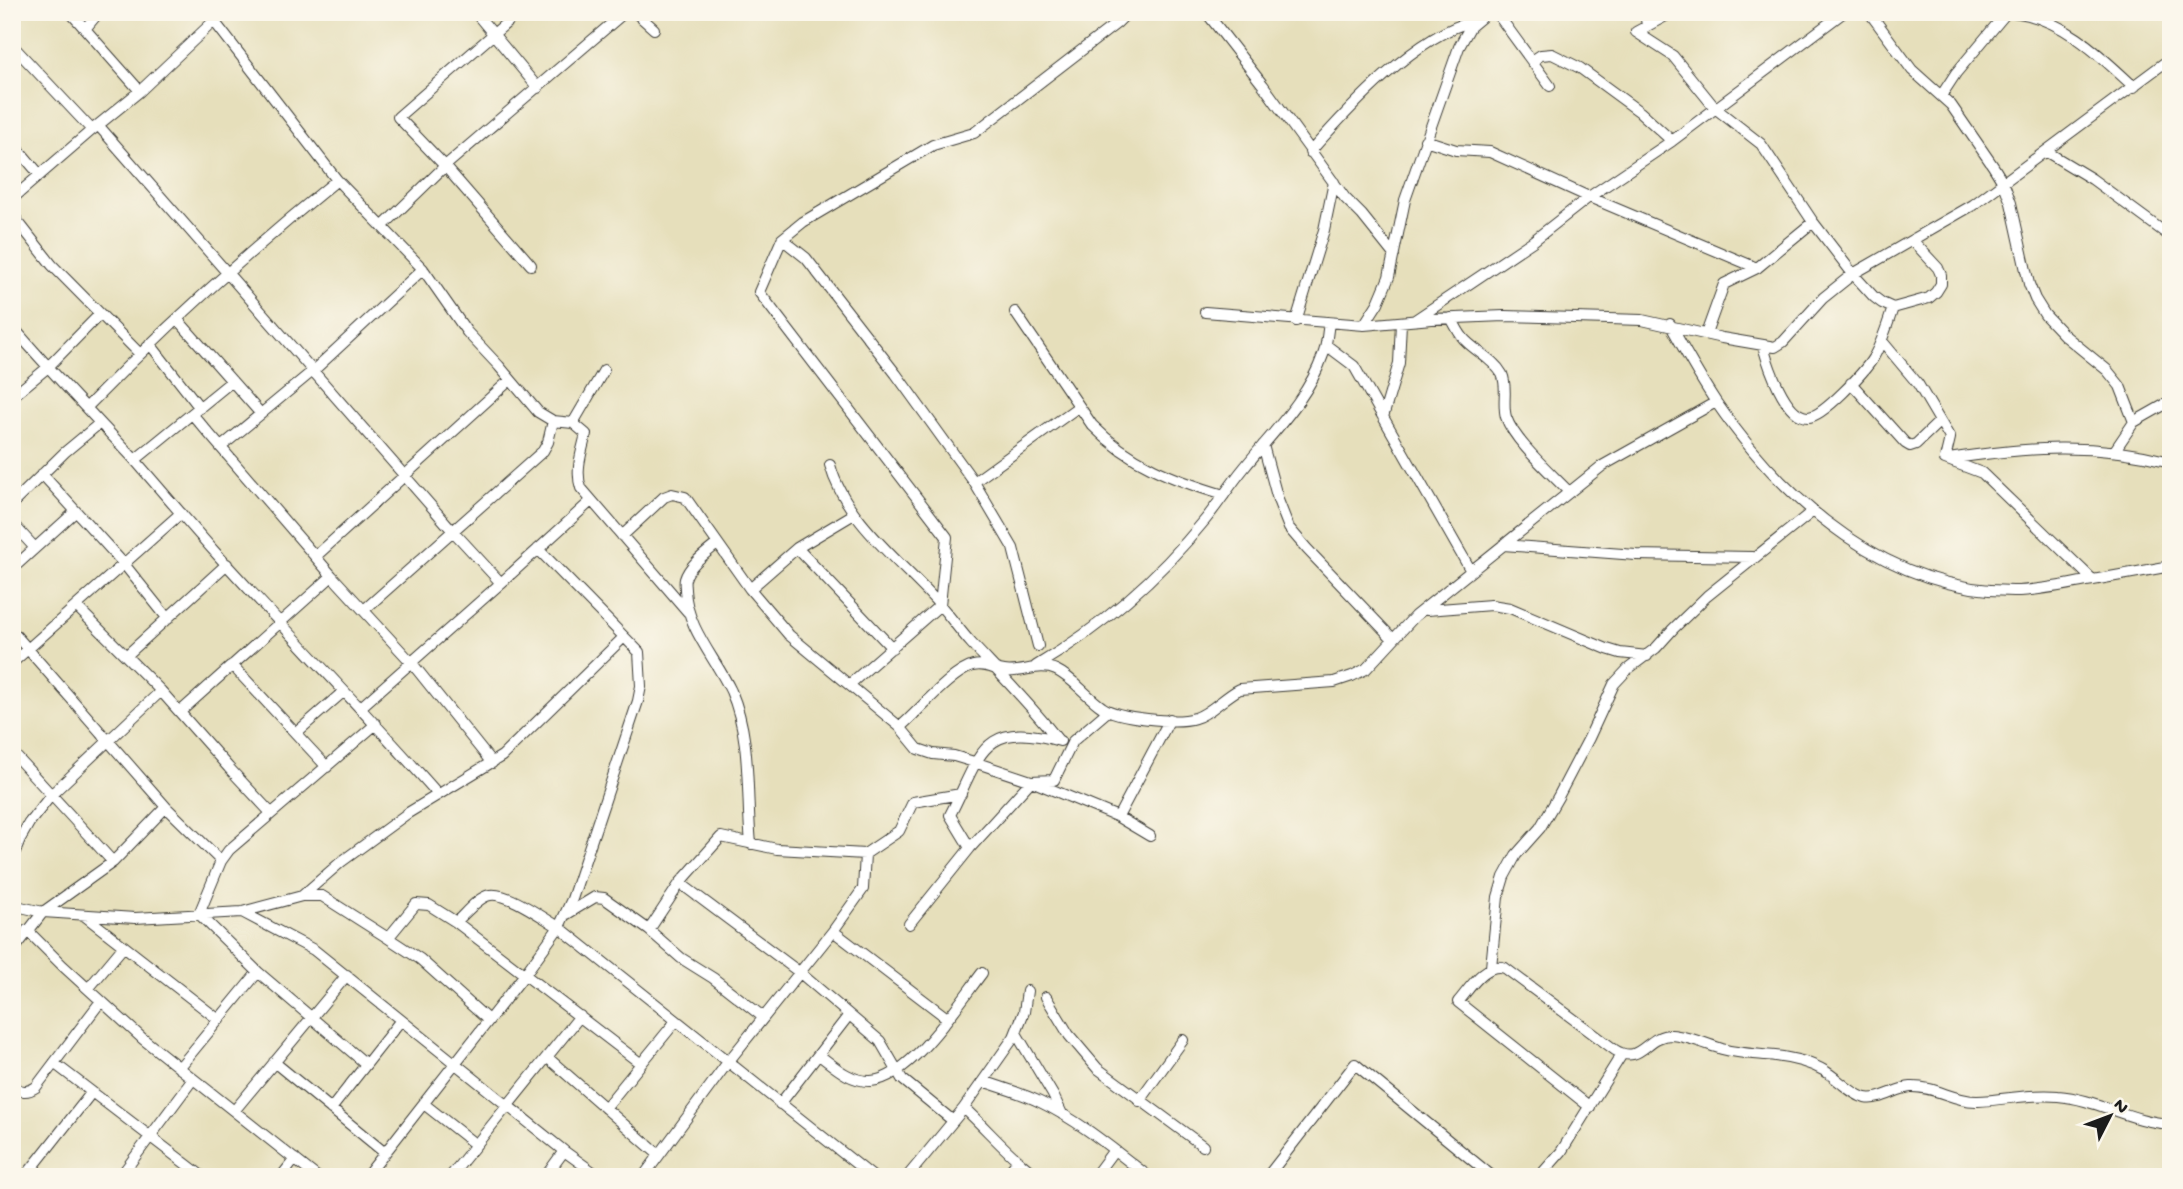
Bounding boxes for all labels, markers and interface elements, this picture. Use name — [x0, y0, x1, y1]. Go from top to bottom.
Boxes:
north arrow — [2074, 1080, 2144, 1150]
text: N — [2107, 1095, 2133, 1119]

